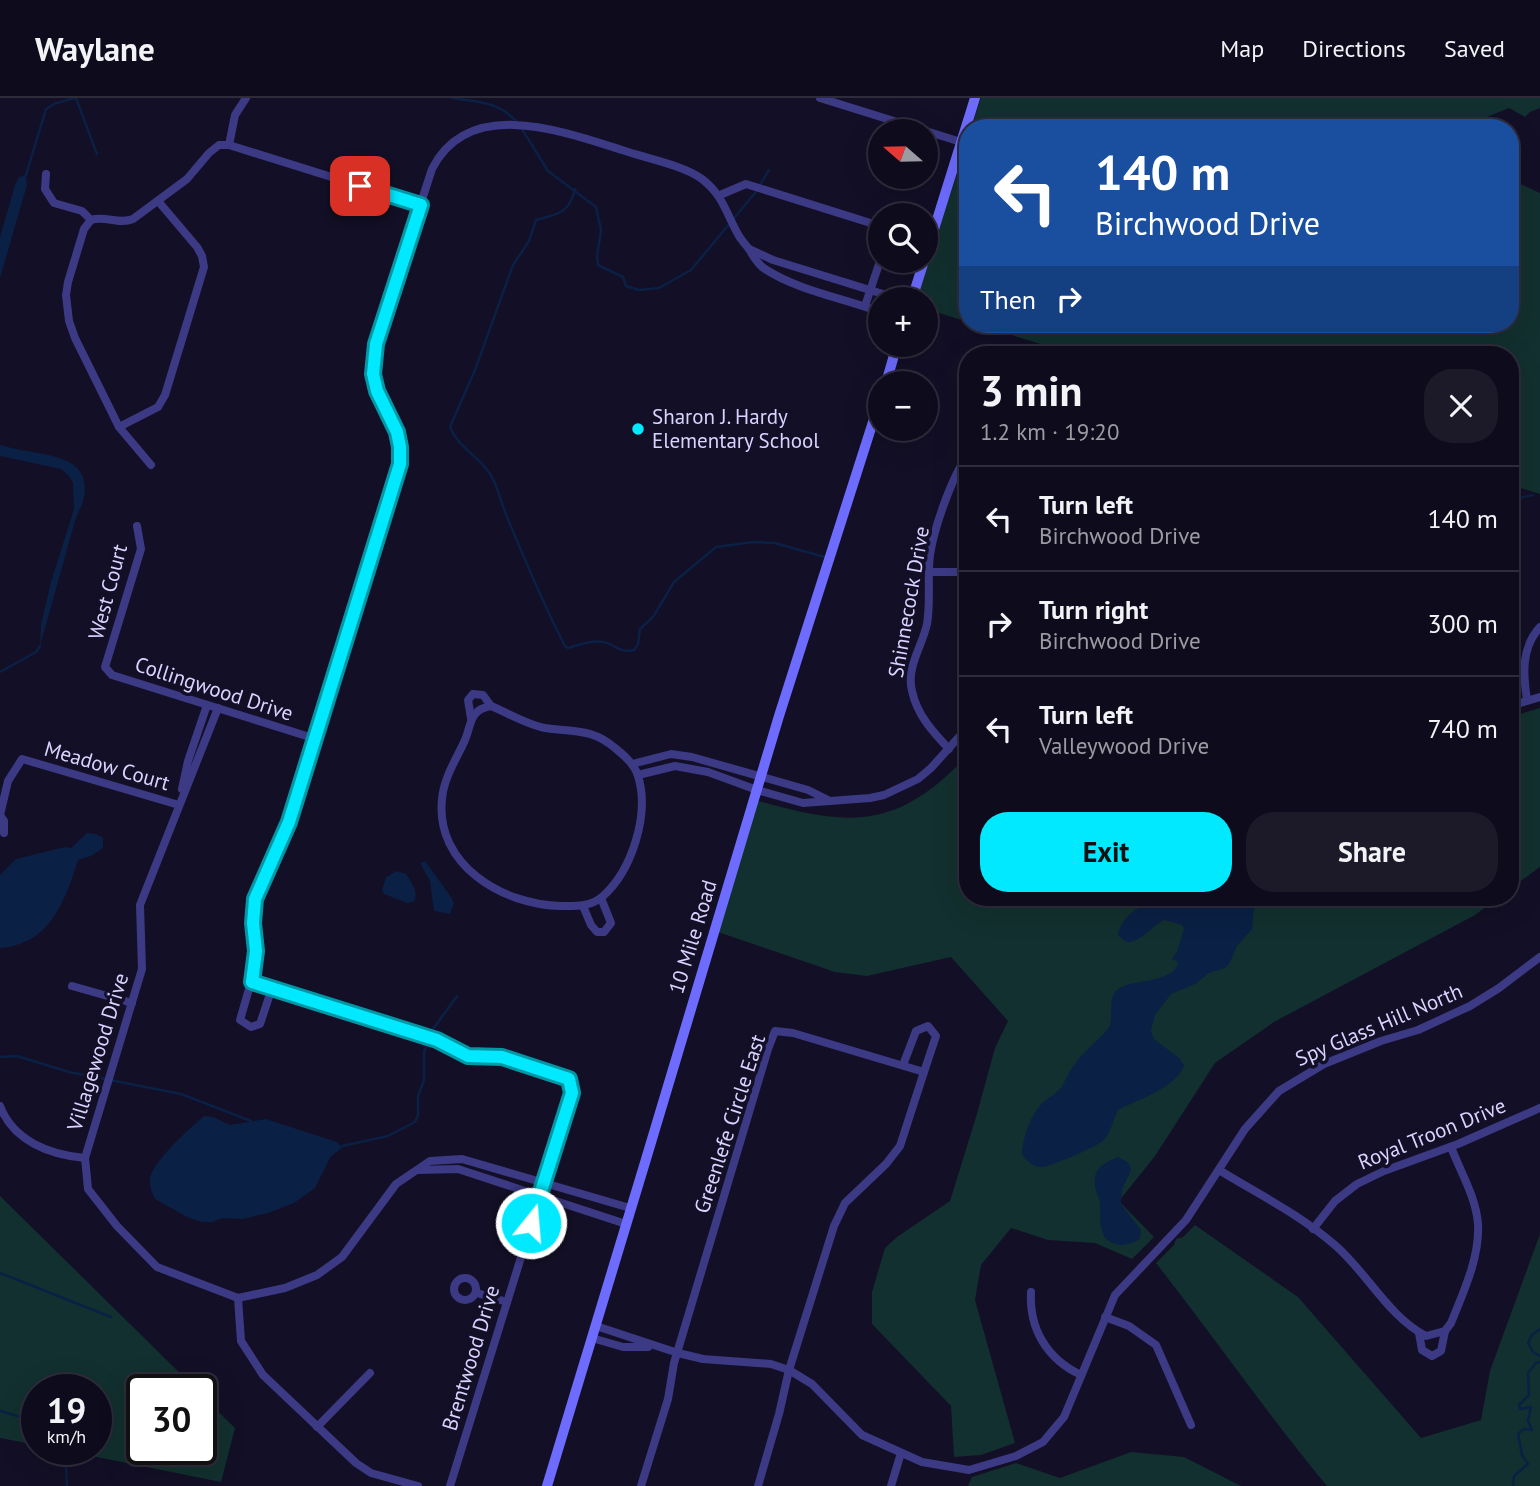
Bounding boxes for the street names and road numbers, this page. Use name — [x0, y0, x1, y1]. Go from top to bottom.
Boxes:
street label: Shinnecock Drive — [882, 524, 935, 680]
street label: West Court — [82, 541, 133, 642]
street label: Collingwood Drive — [132, 650, 297, 727]
street label: Meadow Court — [41, 735, 173, 796]
street label: 10 Mile Road — [662, 877, 723, 997]
street label: Villagewood Drive — [60, 970, 134, 1135]
street label: Spy Glass Hill North — [1291, 977, 1466, 1072]
street label: Greenlefe Circle East — [688, 1031, 771, 1217]
street label: Royal Troon Drive — [1354, 1092, 1510, 1175]
street label: Brentwood Drive — [436, 1282, 505, 1434]

